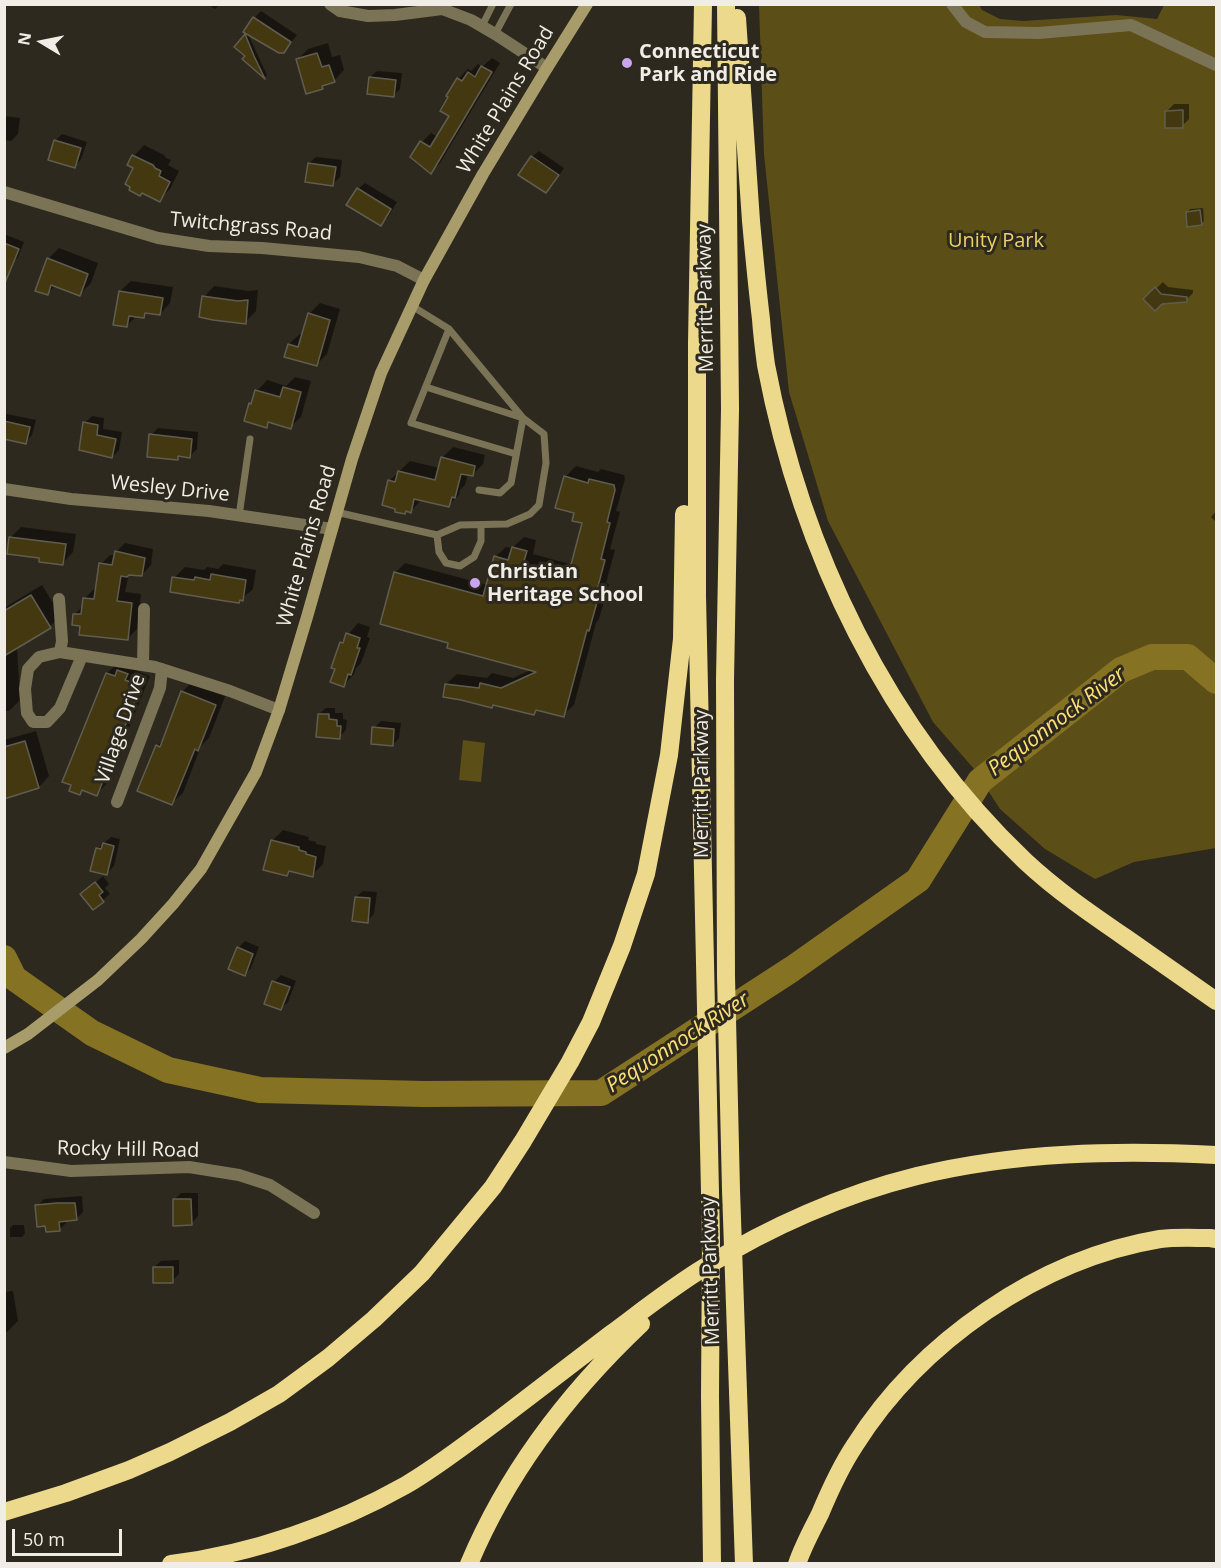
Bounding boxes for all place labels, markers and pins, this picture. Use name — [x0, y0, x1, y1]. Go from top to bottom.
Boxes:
place label: Connecticut Park and Ride — [639, 40, 777, 87]
marker: Connecticut Park and Ride — [620, 56, 634, 70]
place label: Christian Heritage School — [487, 560, 644, 607]
marker: Christian Heritage School — [468, 576, 482, 590]

